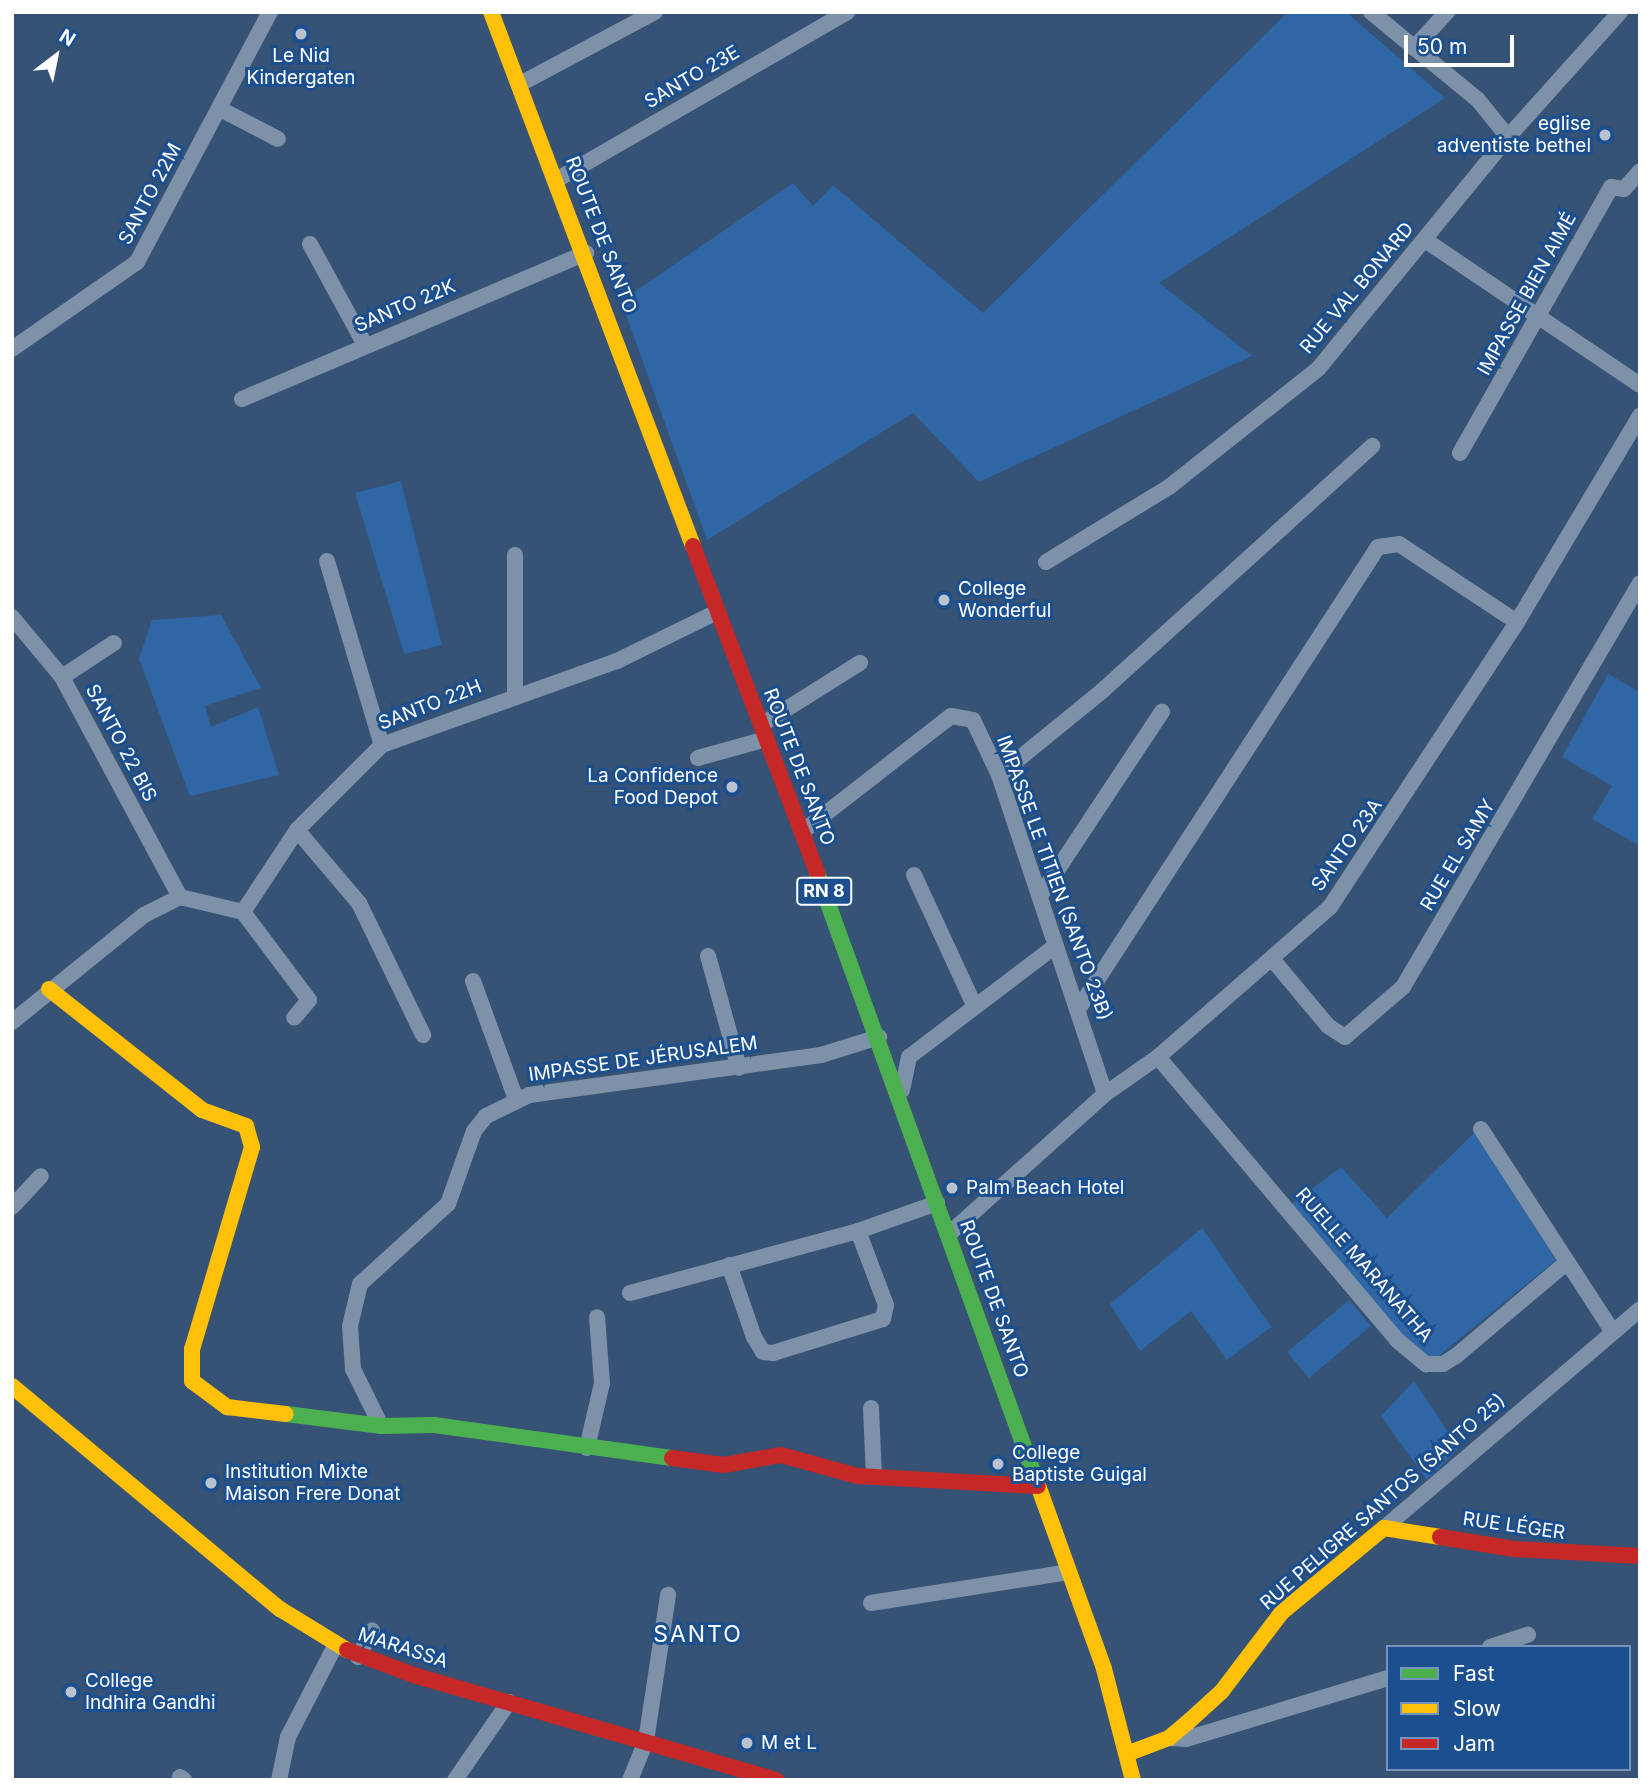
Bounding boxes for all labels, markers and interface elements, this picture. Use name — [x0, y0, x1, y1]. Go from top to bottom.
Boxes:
north arrow — [21, 21, 91, 91]
scale bar — [1407, 21, 1517, 65]
text: N — [55, 24, 80, 51]
marker: Le Nid Kindergaten — [293, 26, 309, 42]
text: 50 m — [1417, 34, 1467, 59]
street label: SANTO 23E — [640, 41, 744, 113]
place label: Le Nid Kindergaten — [246, 45, 356, 89]
place label: eglise adventiste bethel — [1437, 113, 1591, 157]
marker: eglise adventiste bethel — [1597, 127, 1613, 143]
street label: SANTO 22M — [114, 139, 186, 249]
street label: ROUTE DE SANTO — [561, 153, 641, 317]
street label: IMPASSE BIEN AIMÉ — [1473, 209, 1581, 379]
street label: RUE VAL BONARD — [1295, 218, 1419, 358]
street label: SANTO 22K — [351, 275, 459, 337]
place label: College Wonderful — [958, 578, 1051, 622]
marker: College Wonderful — [936, 592, 952, 608]
street label: SANTO 22H — [375, 675, 485, 735]
street label: SANTO 22 BIS — [81, 681, 161, 805]
street label: ROUTE DE SANTO — [759, 685, 839, 849]
street label: IMPASSE LE TITIEN (SANTO 23B) — [992, 733, 1116, 1023]
place label: La Confidence Food Depot — [587, 765, 718, 809]
marker: La Confidence Food Depot — [724, 779, 740, 795]
street label: SANTO 23A — [1307, 794, 1387, 896]
street label: RUE EL SAMY — [1416, 795, 1500, 915]
road number: RN 8 — [796, 876, 852, 906]
street label: IMPASSE DE JÉRUSALEM — [527, 1032, 759, 1086]
place label: Palm Beach Hotel — [966, 1177, 1124, 1199]
marker: Palm Beach Hotel — [944, 1180, 960, 1196]
street label: RUELLE MARANATHA — [1291, 1183, 1437, 1347]
street label: ROUTE DE SANTO — [955, 1217, 1033, 1381]
street label: RUE PELIGRE SANTOS (SANTO 25) — [1256, 1389, 1510, 1615]
place label: College Baptiste Guigal — [1012, 1442, 1147, 1486]
marker: College Baptiste Guigal — [990, 1456, 1006, 1472]
place label: Institution Mixte Maison Frere Donat — [225, 1461, 400, 1505]
marker: Institution Mixte Maison Frere Donat — [203, 1475, 219, 1491]
street label: RUE LÉGER — [1461, 1508, 1567, 1544]
district label: SANTO — [654, 1620, 742, 1648]
street label: MARASSA — [355, 1623, 451, 1673]
legend — [1386, 1645, 1631, 1771]
text: Fast — [1453, 1661, 1495, 1686]
place label: College Indhira Gandhi — [85, 1670, 216, 1714]
marker: College Indhira Gandhi — [63, 1684, 79, 1700]
text: Slow — [1453, 1696, 1501, 1721]
text: Jam — [1453, 1731, 1495, 1756]
place label: M et L — [761, 1732, 817, 1754]
marker: M et L — [739, 1735, 755, 1751]

